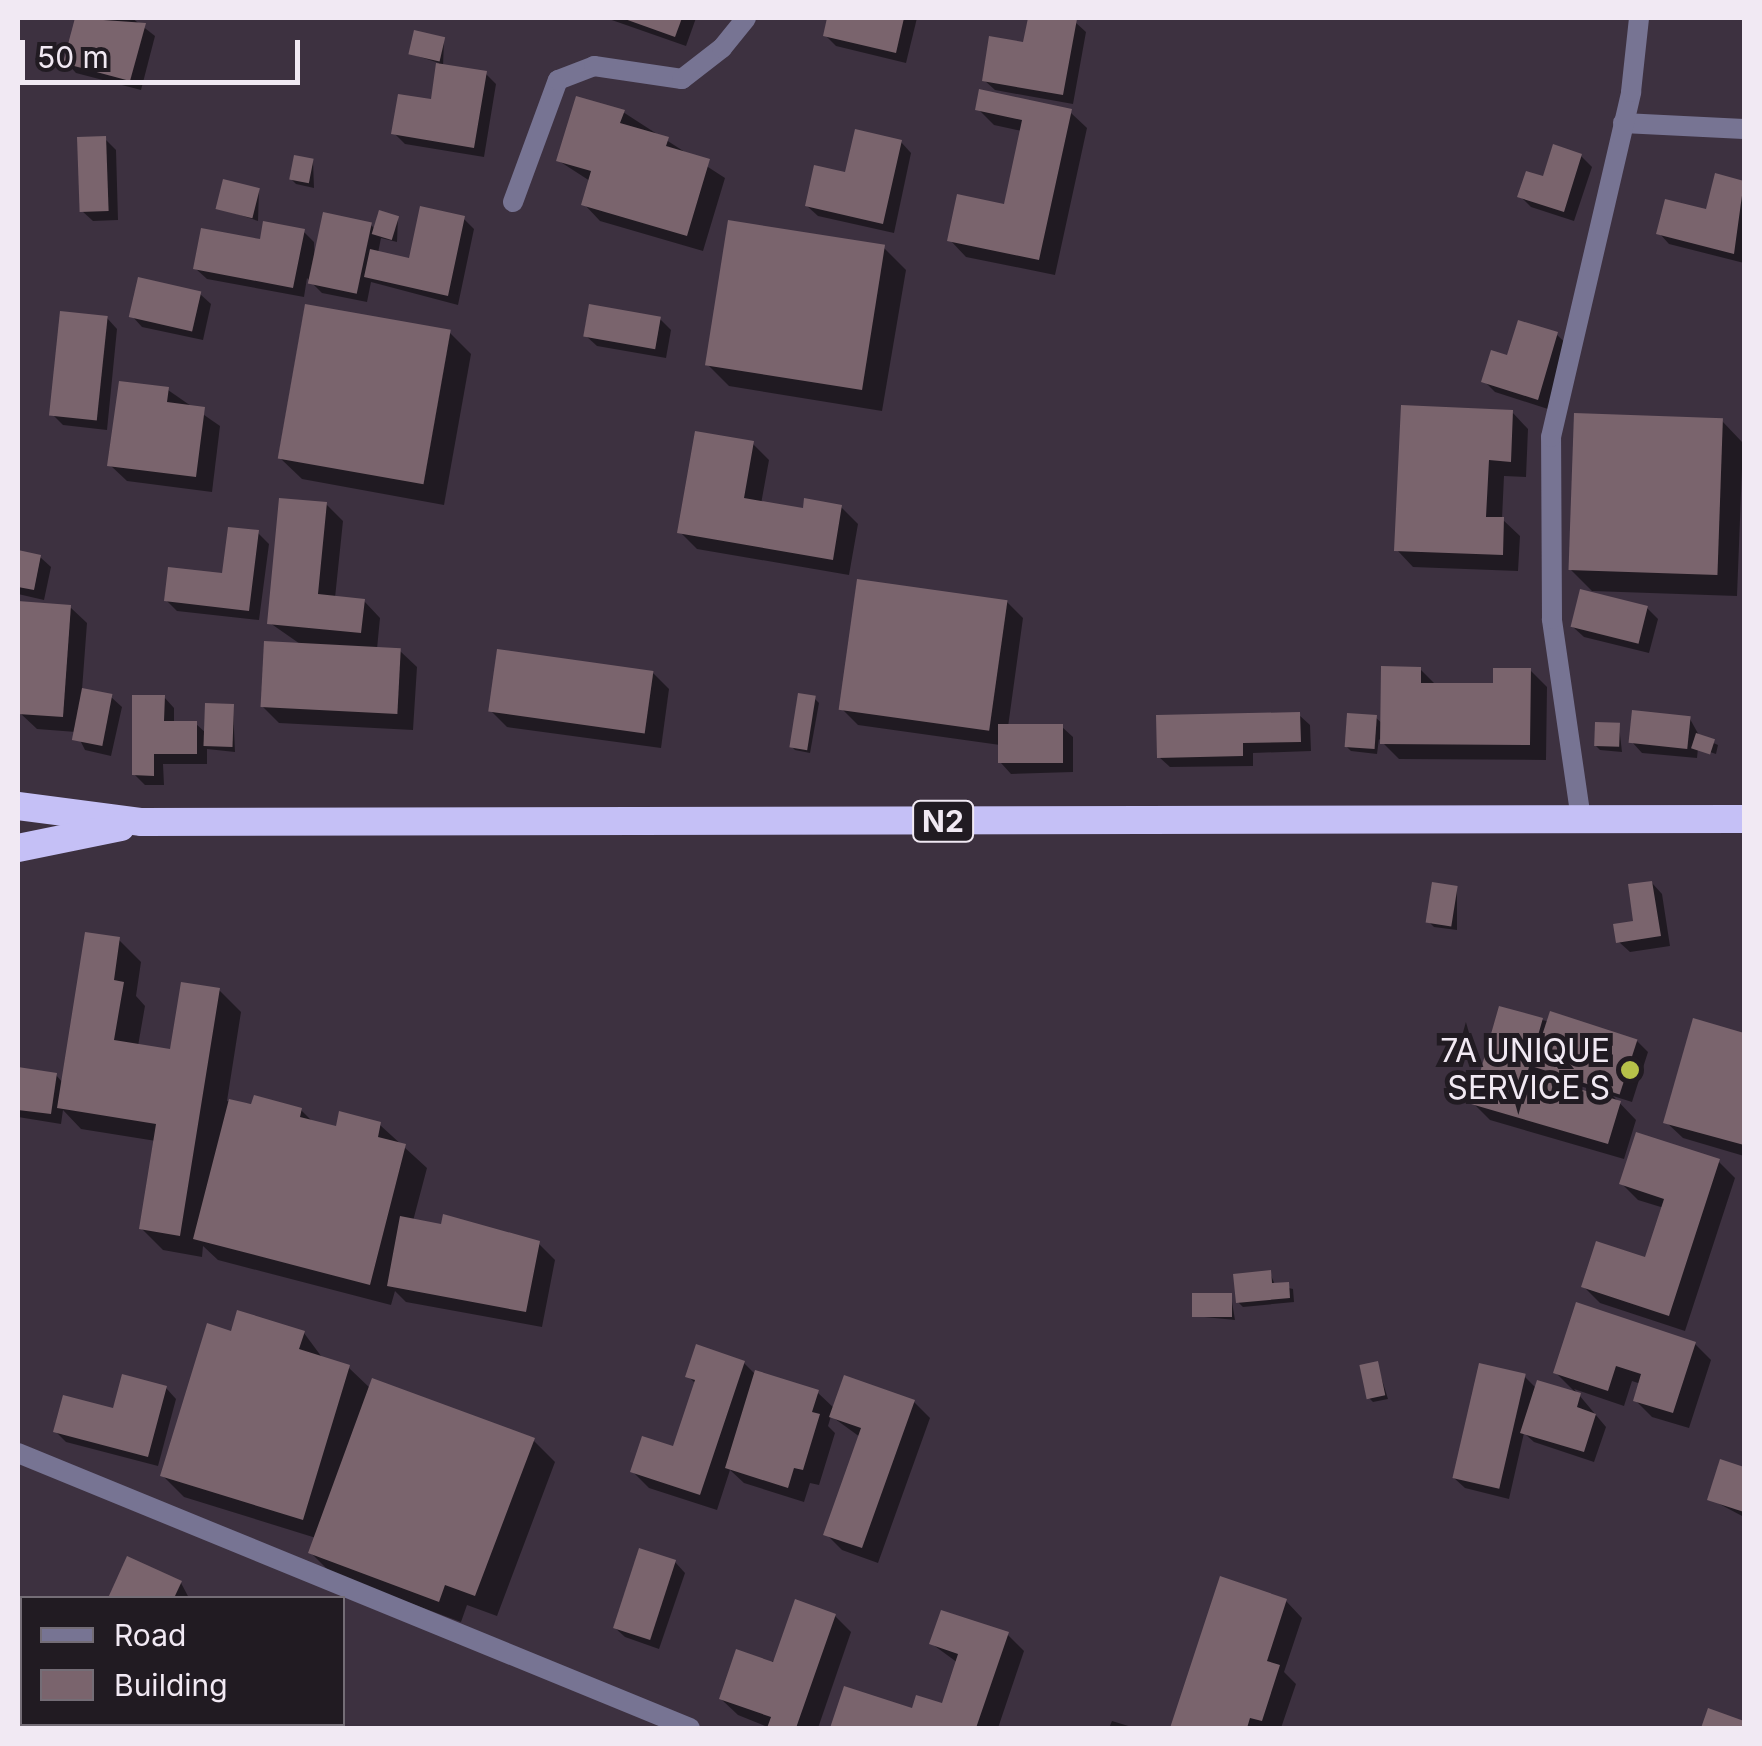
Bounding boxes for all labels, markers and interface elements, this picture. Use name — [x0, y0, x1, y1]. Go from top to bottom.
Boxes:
scale bar — [25, 20, 305, 82]
text: 50 m — [37, 39, 109, 75]
road number: N2 — [910, 796, 976, 846]
place label: 7A UNIQUE SERVICE S — [1440, 1033, 1610, 1108]
marker: 7A UNIQUE SERVICE S — [1619, 1059, 1641, 1081]
legend — [20, 1596, 345, 1726]
text: Road — [114, 1617, 186, 1653]
text: Building — [114, 1667, 228, 1703]

